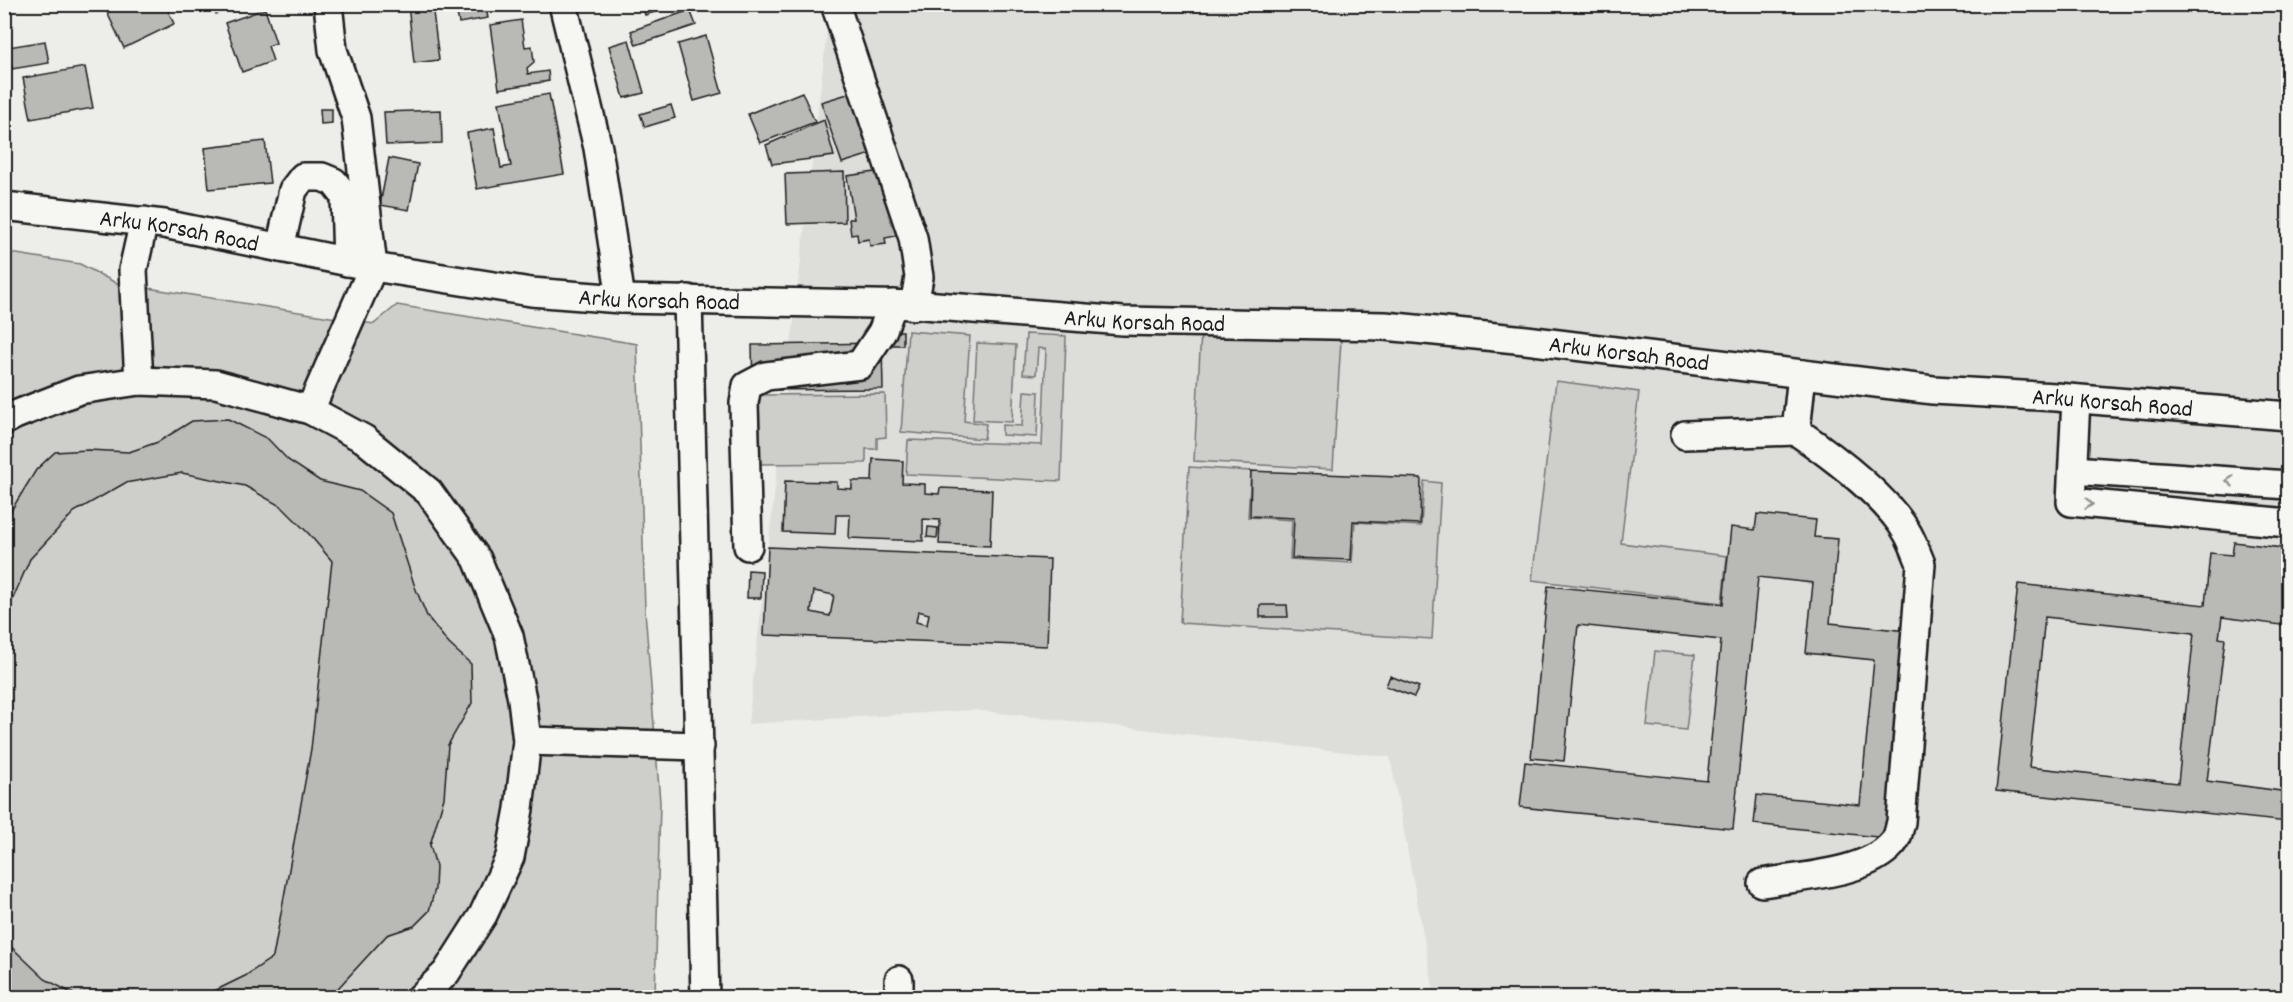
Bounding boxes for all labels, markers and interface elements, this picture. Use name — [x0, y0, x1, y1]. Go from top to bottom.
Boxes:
street label: Arku Korsah Road — [98, 203, 261, 263]
street label: Arku Korsah Road — [577, 282, 740, 321]
street label: Arku Korsah Road — [1063, 302, 1226, 343]
street label: Arku Korsah Road — [1547, 329, 1711, 382]
street label: Arku Korsah Road — [2031, 382, 2194, 428]
one-way arrow — [2226, 475, 2235, 488]
one-way arrow — [2085, 497, 2094, 510]

